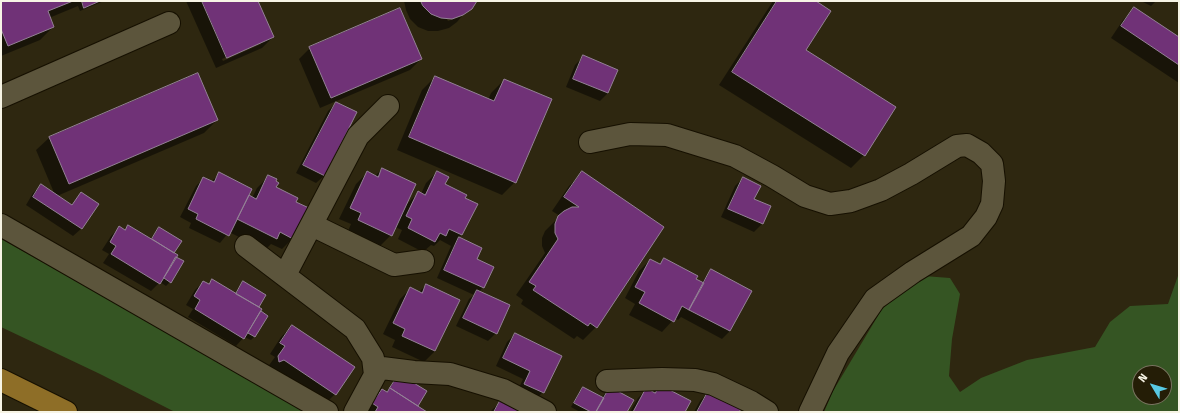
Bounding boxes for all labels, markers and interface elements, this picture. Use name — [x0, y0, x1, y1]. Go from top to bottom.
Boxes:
north arrow — [1132, 365, 1172, 405]
text: N — [1136, 371, 1150, 385]

